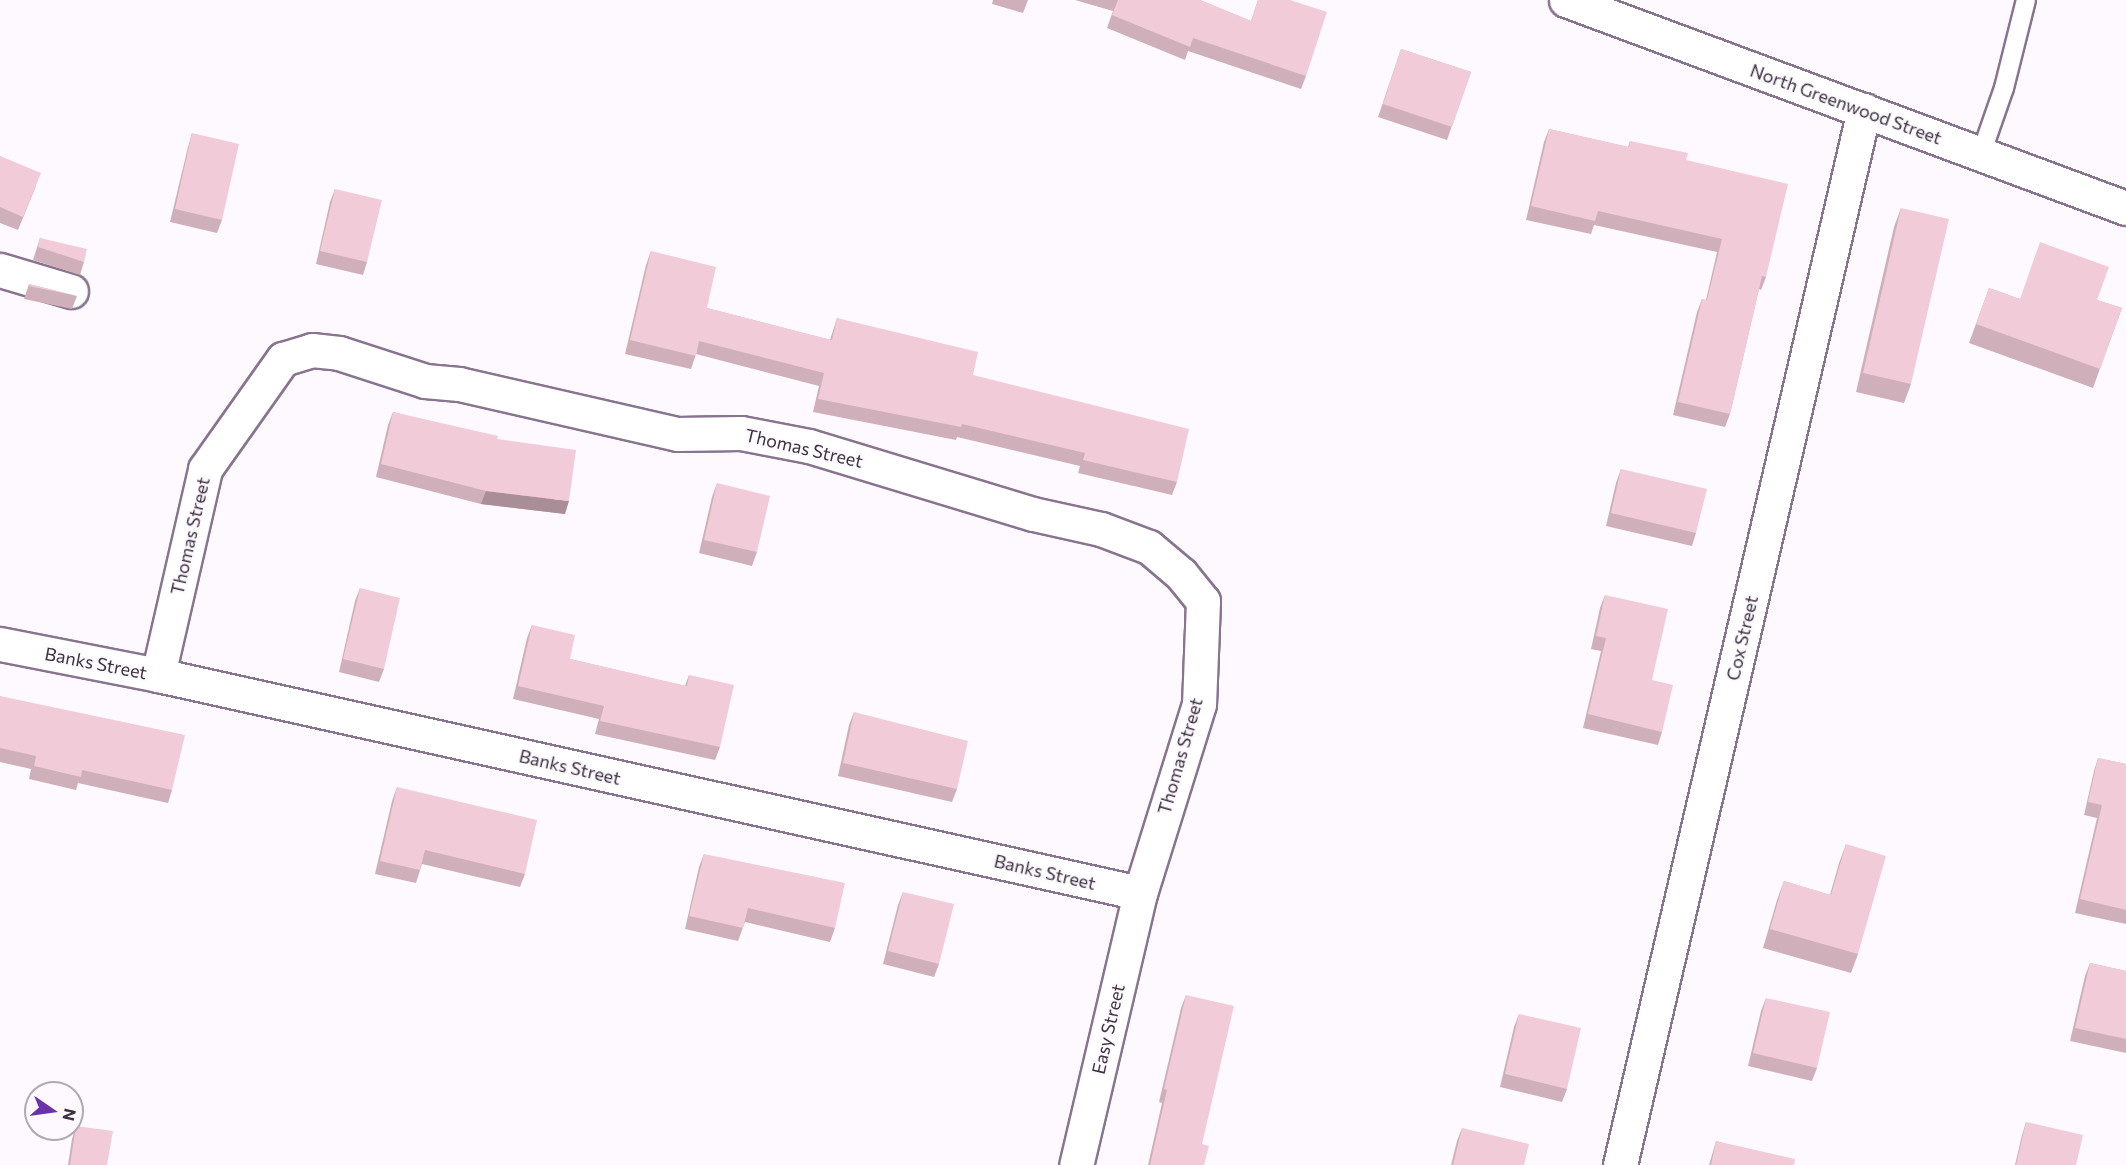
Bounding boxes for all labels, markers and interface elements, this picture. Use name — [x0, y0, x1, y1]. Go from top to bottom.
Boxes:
street label: North Greenwood Street — [1747, 59, 1945, 149]
street label: Thomas Street — [743, 424, 865, 472]
street label: Thomas Street — [166, 475, 214, 597]
street label: Cox Street — [1722, 593, 1762, 683]
street label: Banks Street — [43, 643, 149, 683]
street label: Thomas Street — [1153, 695, 1207, 817]
street label: Banks Street — [517, 745, 623, 789]
street label: Banks Street — [992, 850, 1098, 894]
street label: Easy Street — [1087, 982, 1129, 1076]
north arrow — [24, 1081, 84, 1141]
text: N — [59, 1107, 81, 1123]

